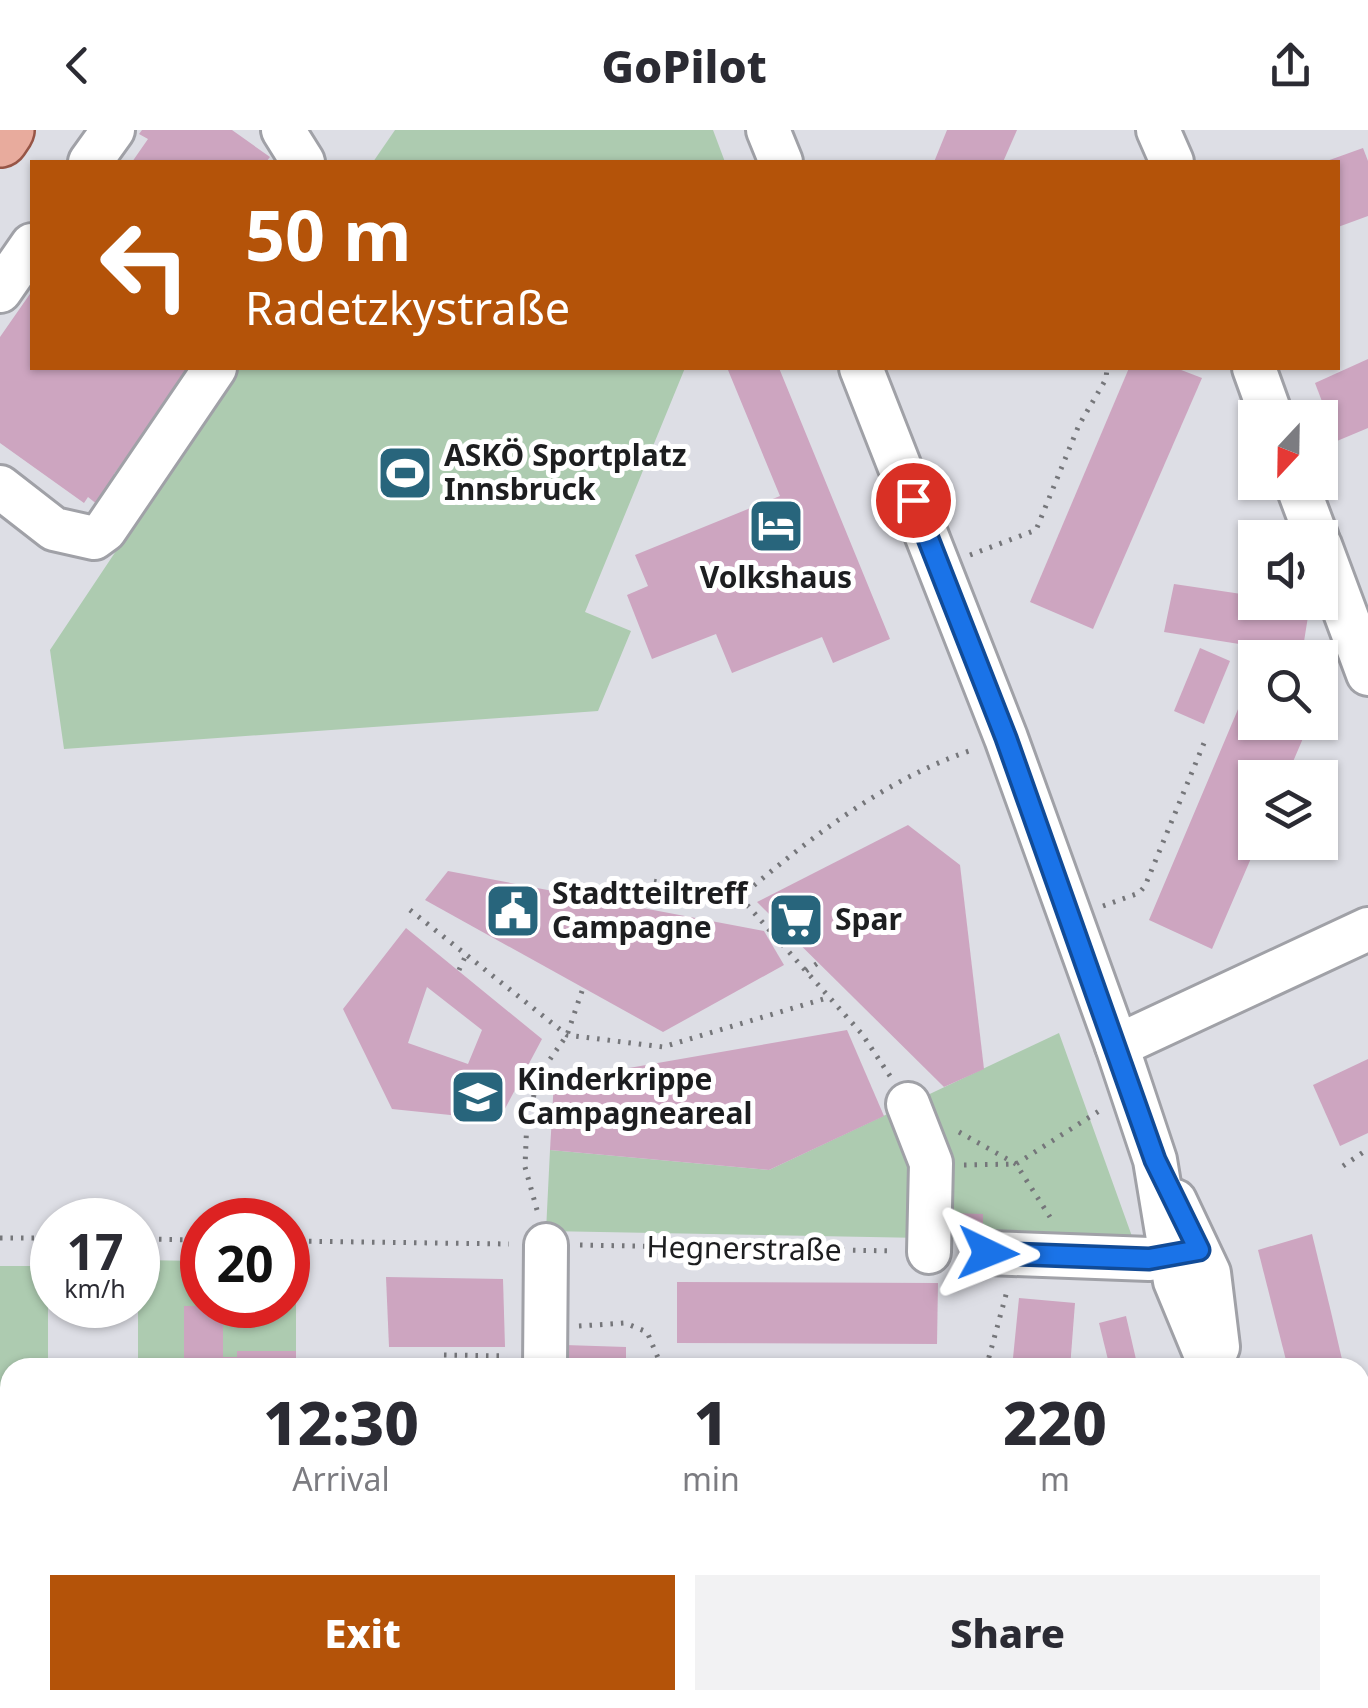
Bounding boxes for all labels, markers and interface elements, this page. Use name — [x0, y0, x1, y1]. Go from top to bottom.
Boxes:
text: GoPilot — [601, 35, 767, 96]
icon: back — [50, 38, 105, 93]
icon: share — [1263, 38, 1318, 93]
text: 50 m — [245, 186, 412, 282]
icon: left — [80, 200, 210, 330]
text: Radetzkystraße — [245, 277, 570, 338]
north arrow — [1238, 400, 1338, 500]
map controls — [1238, 400, 1338, 860]
place label: ASKÖ Sportplatz Innsbruck — [444, 434, 687, 509]
sports icon: ASKÖ Sportplatz Innsbruck — [375, 443, 435, 503]
pin — [871, 458, 956, 543]
icon: arrive — [886, 473, 941, 528]
hotel icon: Volkshaus — [746, 496, 806, 556]
button: sound — [1238, 520, 1338, 620]
place label: Volkshaus — [700, 556, 852, 597]
button: search — [1238, 640, 1338, 740]
button: layers — [1238, 760, 1338, 860]
place label: Stadtteiltreff Campagne — [552, 872, 749, 947]
public building icon: Stadtteiltreff Campagne — [483, 881, 543, 941]
supermarket icon: Spar — [766, 890, 826, 950]
place label: Spar — [835, 898, 902, 939]
place label: Kinderkrippe Campagneareal — [517, 1058, 752, 1133]
school or university icon: Kinderkrippe Campagneareal — [448, 1067, 508, 1127]
speed limit sign: 20 — [180, 1198, 310, 1328]
position arrow — [936, 1201, 1040, 1305]
text: 17 — [66, 1217, 124, 1285]
street label: Hegnerstraße — [646, 1225, 842, 1270]
text: km/h — [64, 1271, 126, 1305]
text: 12:30 — [263, 1381, 419, 1463]
text: 1 — [694, 1381, 728, 1463]
text: 220 — [1003, 1381, 1107, 1463]
text: Arrival — [292, 1457, 390, 1500]
text: min — [682, 1457, 740, 1500]
text: m — [1040, 1457, 1070, 1500]
button: Exit — [50, 1575, 675, 1690]
button: Share — [695, 1575, 1320, 1690]

